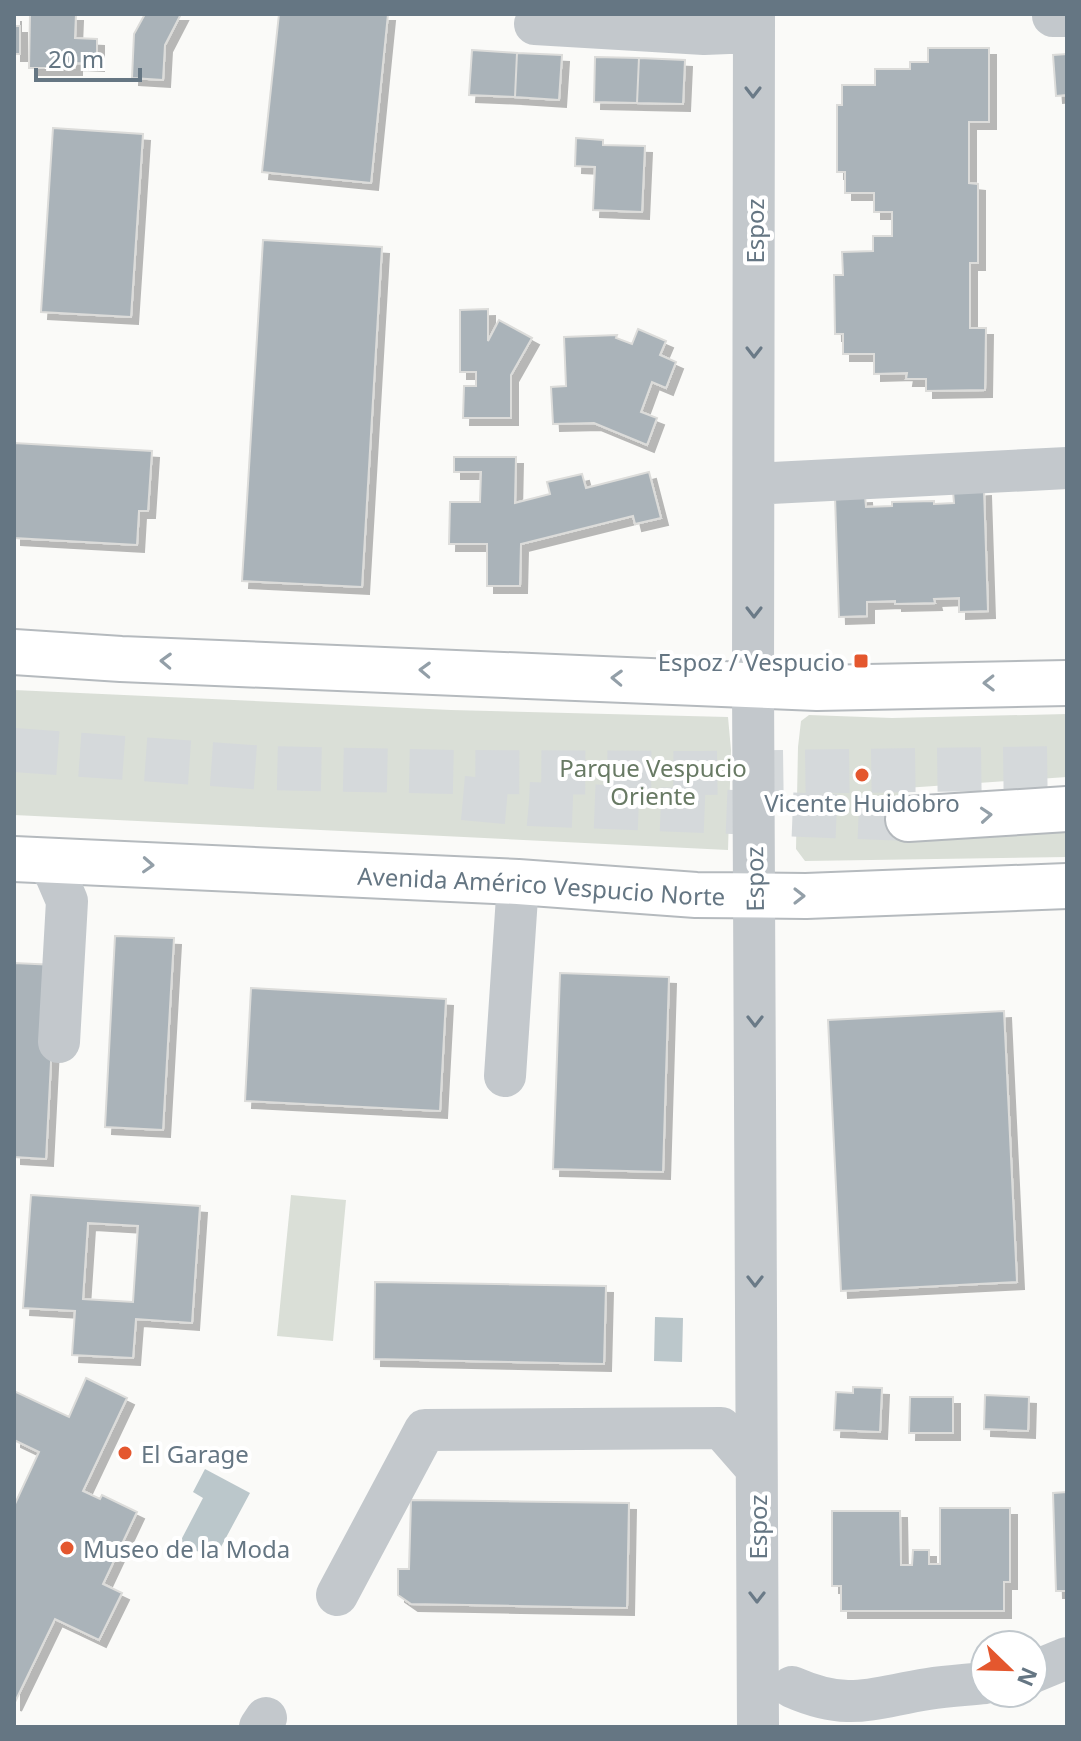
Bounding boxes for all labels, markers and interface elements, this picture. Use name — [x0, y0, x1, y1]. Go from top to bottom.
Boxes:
scale bar — [36, 32, 140, 82]
text: 20 m — [48, 42, 104, 75]
one-way arrow — [744, 86, 762, 99]
street label: Espoz — [738, 198, 771, 264]
one-way arrow — [745, 346, 763, 359]
one-way arrow — [745, 606, 763, 619]
place label: Espoz / Vespucio — [658, 645, 845, 678]
one-way arrow — [159, 652, 172, 669]
marker: Espoz / Vespucio — [852, 652, 870, 670]
one-way arrow — [418, 662, 431, 679]
one-way arrow — [610, 670, 623, 687]
one-way arrow — [982, 675, 995, 692]
park label: Parque Vespucio Oriente — [559, 751, 747, 812]
marker: Vicente Huidobro — [853, 766, 871, 784]
place label: Vicente Huidobro — [764, 786, 960, 819]
one-way arrow — [980, 807, 993, 824]
street label: Espoz — [737, 846, 771, 912]
one-way arrow — [142, 857, 155, 874]
street label: Avenida Américo Vespucio Norte — [357, 858, 725, 912]
one-way arrow — [793, 887, 806, 905]
one-way arrow — [746, 1015, 764, 1028]
one-way arrow — [746, 1275, 764, 1288]
place label: El Garage — [141, 1437, 249, 1470]
marker: El Garage — [116, 1444, 134, 1462]
street label: Espoz — [741, 1494, 774, 1560]
place label: Museo de la Moda — [83, 1532, 290, 1565]
marker: Museo de la Moda — [58, 1539, 76, 1557]
one-way arrow — [748, 1591, 766, 1604]
north arrow — [969, 1629, 1049, 1709]
text: N — [1011, 1663, 1046, 1691]

